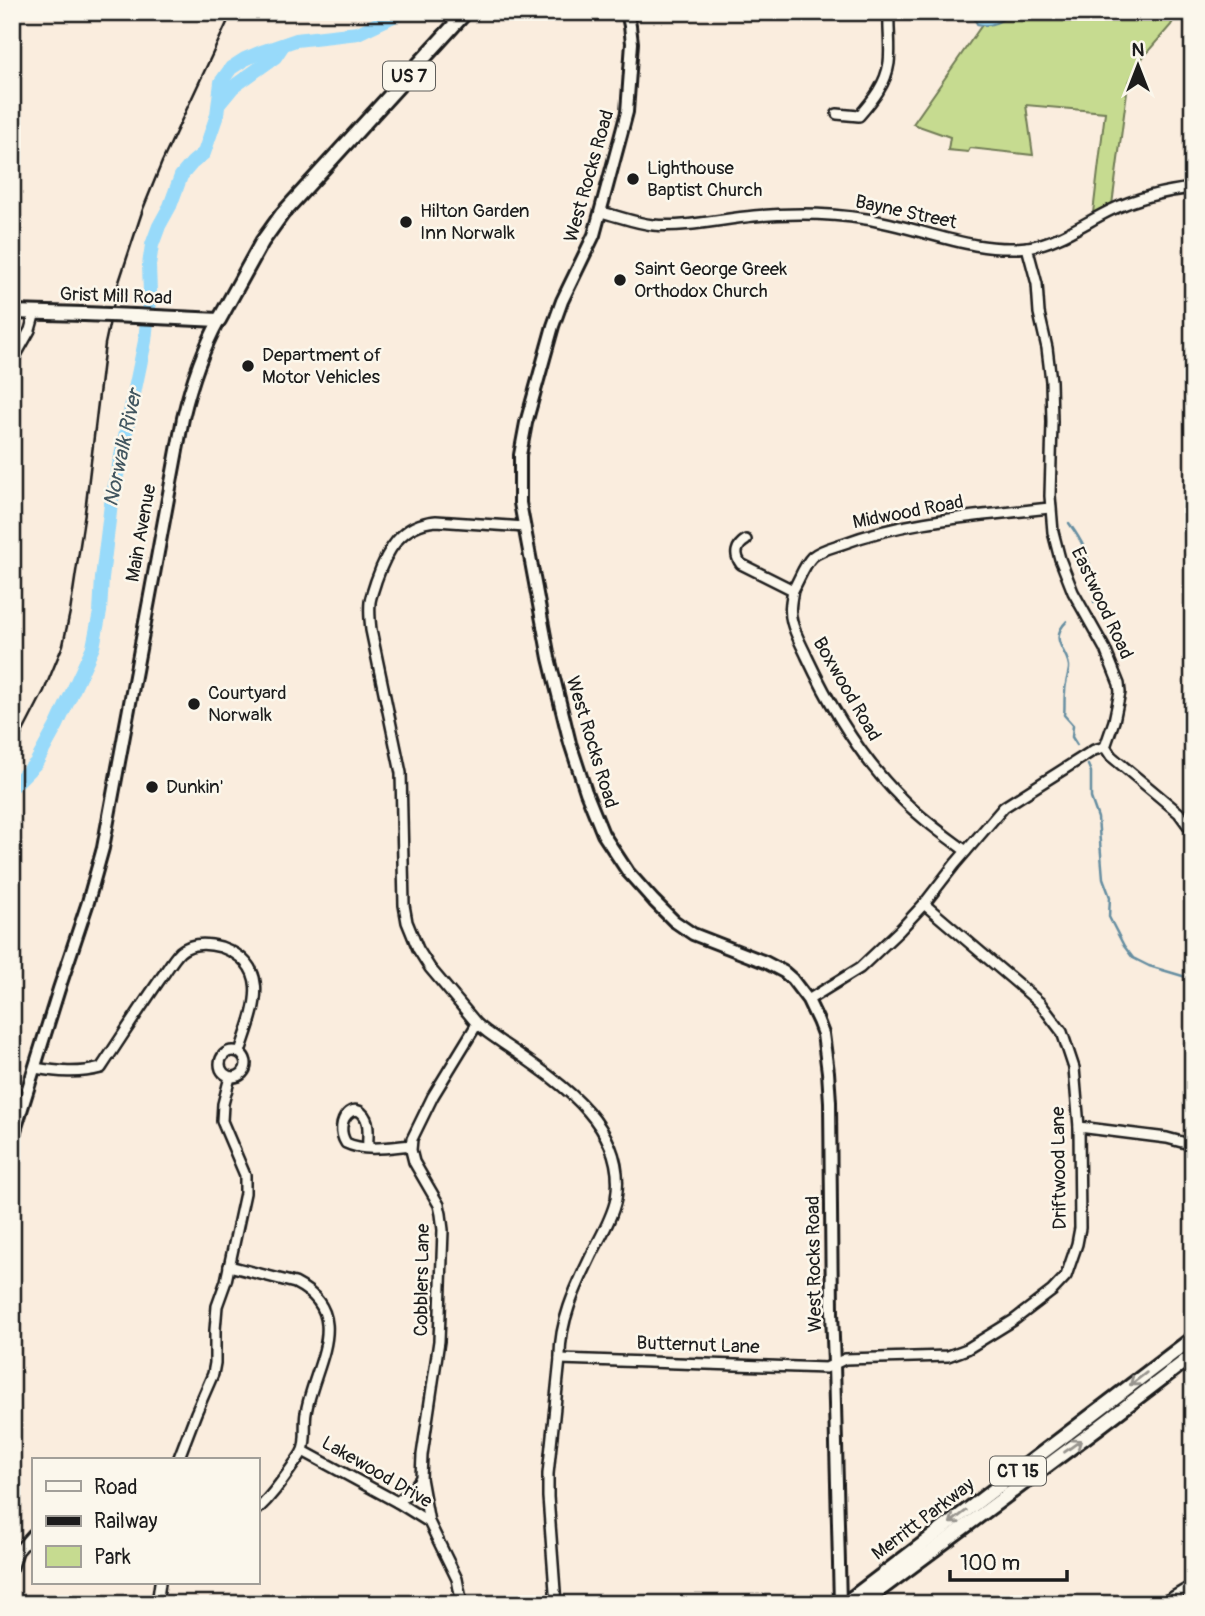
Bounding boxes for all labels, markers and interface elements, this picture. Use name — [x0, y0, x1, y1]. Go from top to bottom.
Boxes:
north arrow — [1104, 32, 1174, 102]
text: N — [1132, 38, 1145, 62]
road number: US 7 — [383, 62, 435, 90]
street label: West Rocks Road — [559, 107, 619, 245]
place label: Lighthouse Baptist Church — [647, 156, 762, 202]
marker: Lighthouse Baptist Church — [625, 171, 641, 187]
street label: Bayne Street — [853, 190, 959, 235]
place label: Hilton Garden Inn Norwalk — [420, 199, 530, 245]
marker: Hilton Garden Inn Norwalk — [398, 214, 414, 230]
place label: Saint George Greek Orthodox Church — [634, 257, 787, 303]
marker: Saint George Greek Orthodox Church — [612, 272, 628, 288]
street label: Grist Mill Road — [59, 282, 173, 310]
place label: Department of Motor Vehicles — [262, 343, 382, 389]
marker: Department of Motor Vehicles — [240, 358, 256, 374]
water label: Norwalk River — [97, 385, 149, 509]
street label: Main Avenue — [121, 482, 162, 584]
street label: Midwood Road — [851, 489, 965, 535]
street label: Eastwood Road — [1066, 543, 1138, 663]
street label: Boxwood Road — [808, 633, 886, 745]
street label: West Rocks Road — [561, 673, 623, 811]
place label: Courtyard Norwalk — [208, 681, 287, 727]
marker: Courtyard Norwalk — [186, 696, 202, 712]
place label: Dunkin' — [166, 775, 224, 799]
marker: Dunkin' — [144, 779, 160, 795]
street label: Driftwood Lane — [1046, 1106, 1072, 1230]
street label: West Rocks Road — [801, 1195, 827, 1333]
street label: Cobblers Lane — [409, 1223, 435, 1337]
street label: Butternut Lane — [636, 1331, 760, 1359]
one-way arrow — [1130, 1372, 1148, 1387]
street label: Lakewood Drive — [317, 1431, 437, 1514]
one-way arrow — [1063, 1439, 1082, 1454]
road number: CT 15 — [990, 1456, 1046, 1486]
legend — [32, 1458, 259, 1584]
street label: Merritt Parkway — [867, 1473, 979, 1565]
text: Road — [94, 1474, 138, 1501]
text: Railway — [94, 1508, 158, 1535]
one-way arrow — [948, 1509, 967, 1524]
scale bar — [950, 1539, 1067, 1583]
text: Park — [94, 1544, 131, 1571]
text: 100 m — [960, 1550, 1020, 1577]

